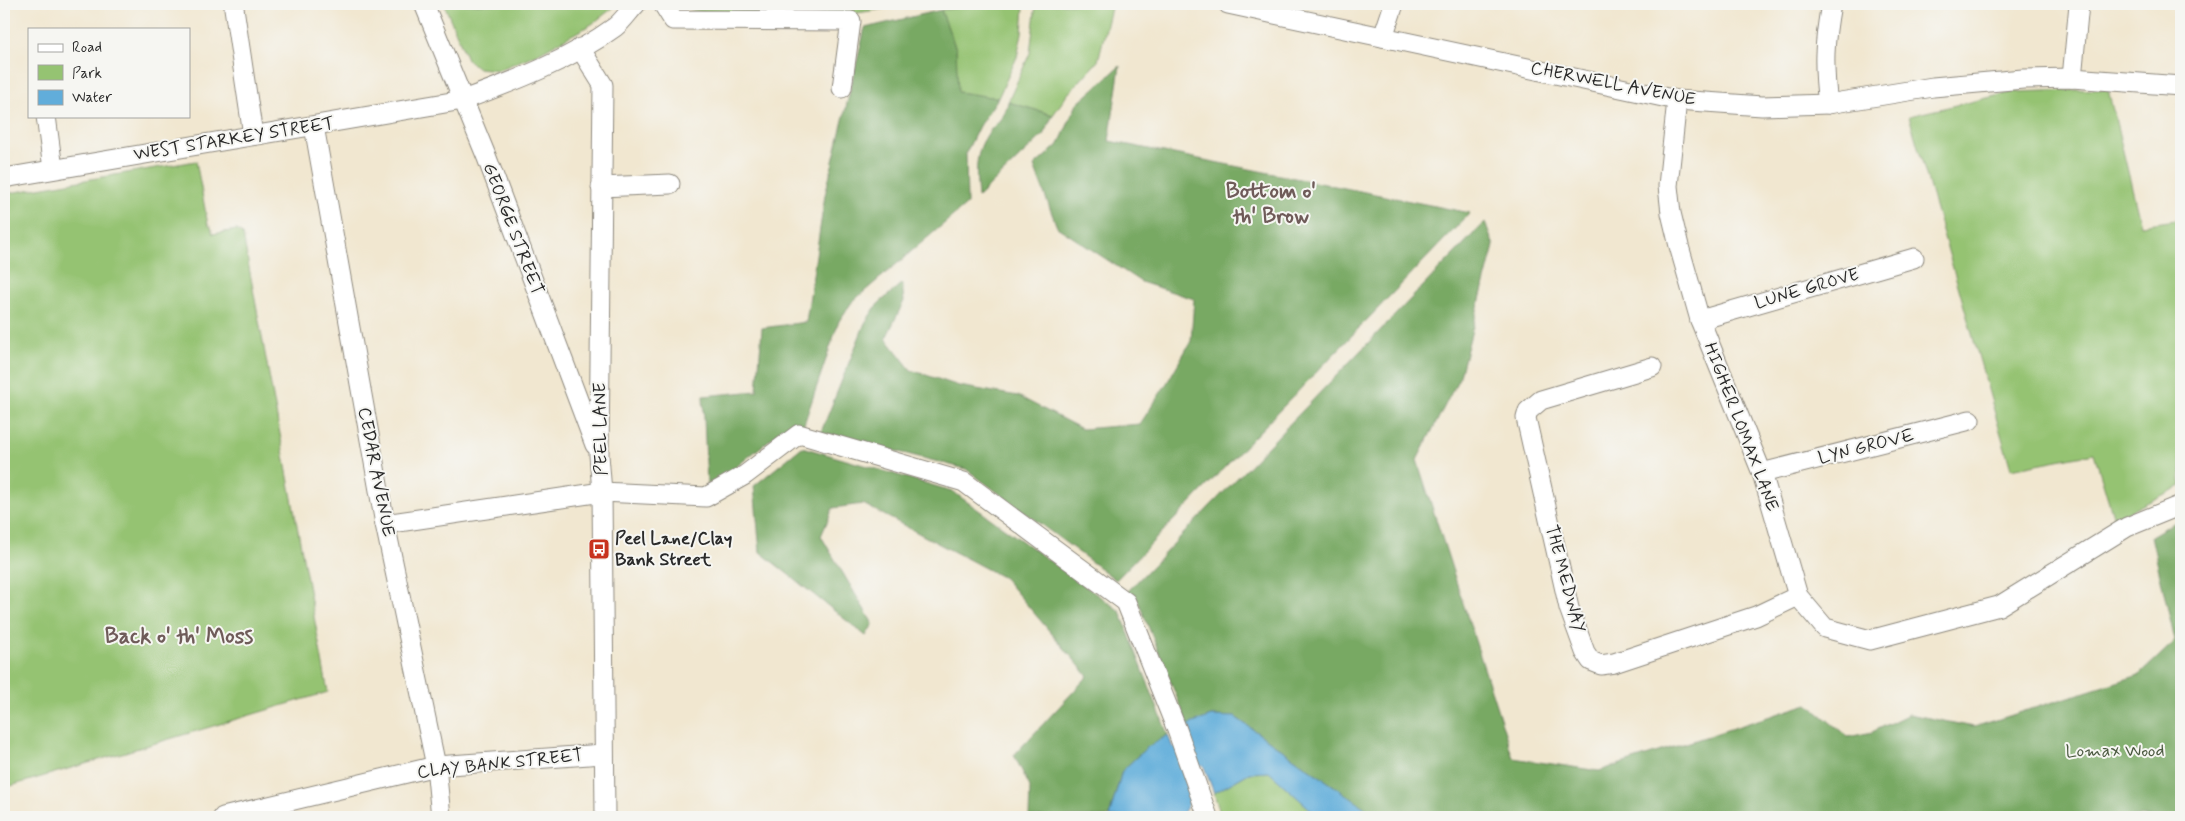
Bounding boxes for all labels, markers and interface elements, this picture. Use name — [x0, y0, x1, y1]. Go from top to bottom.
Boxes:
legend — [28, 28, 190, 118]
text: Road — [72, 38, 102, 58]
street label: CHERWELL AVENUE — [1528, 56, 1698, 112]
text: Park — [72, 64, 102, 84]
text: Water — [72, 88, 112, 108]
street label: WEST STARKEY STREET — [132, 111, 336, 167]
street label: GEORGE STREET — [477, 159, 549, 299]
district label: Bottom o' th' Brow — [1226, 178, 1316, 231]
street label: LUNE GROVE — [1752, 263, 1862, 315]
street label: HIGHER LOMAX LANE — [1698, 339, 1784, 515]
street label: PEEL LANE — [588, 382, 614, 476]
street label: CEDAR AVENUE — [352, 405, 400, 539]
street label: LYN GROVE — [1816, 423, 1917, 471]
street label: THE MEDWAY — [1539, 522, 1591, 636]
place label: Peel Lane/Clay Bank Street — [615, 527, 732, 572]
bus stop icon: Peel Lane/Clay Bank Street — [587, 537, 611, 561]
district label: Back o' th' Moss — [105, 623, 254, 651]
park label: Lomax Wood — [2065, 739, 2165, 763]
street label: CLAY BANK STREET — [416, 743, 584, 785]

